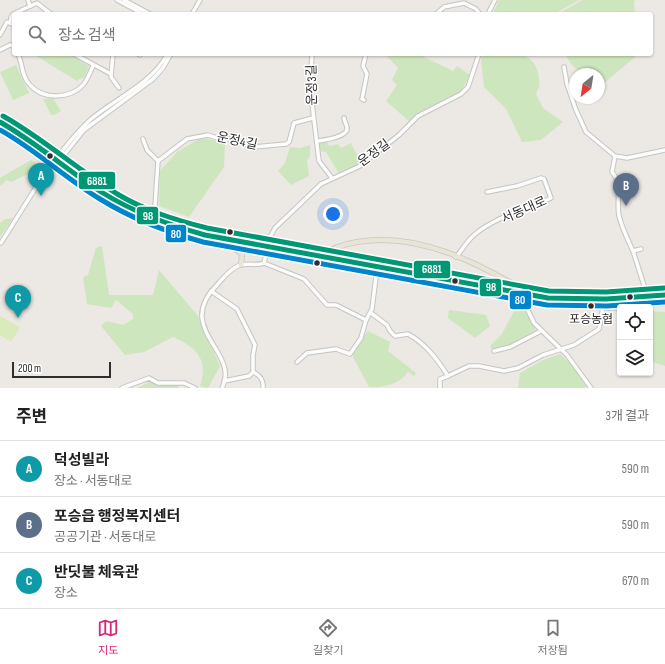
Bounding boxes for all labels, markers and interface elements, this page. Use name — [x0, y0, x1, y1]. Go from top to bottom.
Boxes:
search box — [12, 12, 653, 56]
icon: search — [26, 23, 48, 45]
text: 장소 검색 — [58, 26, 116, 45]
street label: 운정3길 — [304, 64, 320, 106]
north arrow — [569, 68, 605, 104]
street label: 운정4길 — [215, 129, 259, 153]
street label: 운정길 — [355, 136, 393, 170]
unlabelled marker — [45, 151, 55, 161]
pin: A — [28, 163, 54, 196]
line badge: 6881 — [78, 171, 116, 190]
pin: B — [613, 173, 639, 206]
text: 6881 — [87, 175, 108, 188]
street label: 서동대로 — [499, 193, 549, 227]
your location — [323, 204, 343, 224]
line badge: 98 — [136, 206, 159, 225]
text: 98 — [143, 210, 153, 223]
line badge: 80 — [165, 224, 187, 243]
unlabelled marker — [225, 227, 235, 237]
text: 80 — [171, 228, 181, 241]
unlabelled marker — [312, 258, 322, 268]
line badge: 6881 — [413, 260, 451, 279]
text: 6881 — [422, 263, 443, 276]
unlabelled marker — [450, 276, 460, 286]
line badge: 98 — [479, 278, 502, 297]
text: 98 — [486, 281, 496, 294]
pin: C — [5, 285, 31, 318]
line badge: 80 — [509, 290, 532, 310]
unlabelled marker — [625, 292, 635, 302]
text: 80 — [515, 294, 525, 307]
marker: 포승농협 — [586, 301, 596, 311]
map controls — [617, 304, 653, 376]
button: locate — [617, 304, 653, 340]
place label: 포승농협 — [569, 312, 613, 327]
button: layers — [617, 340, 653, 376]
scale bar — [12, 360, 111, 379]
text: 200 m — [18, 362, 41, 375]
text: 주변 — [16, 407, 47, 427]
text: 3개 결과 — [606, 408, 649, 424]
text: 덕성빌라 — [54, 451, 109, 470]
text: A — [26, 461, 32, 477]
text: 590 m — [622, 461, 649, 477]
text: 장소 · 서동대로 — [54, 473, 132, 489]
text: 포승읍 행정복지센터 — [54, 507, 181, 526]
text: B — [26, 517, 32, 533]
text: 590 m — [622, 517, 649, 533]
text: 공공기관 · 서동대로 — [54, 529, 156, 545]
text: 반딧불 체육관 — [54, 563, 139, 582]
text: C — [26, 573, 32, 589]
text: 670 m — [622, 573, 649, 589]
text: 장소 — [54, 585, 78, 601]
tab: 지도 — [97, 617, 119, 657]
tab: 길찾기 — [313, 617, 343, 657]
tab: 저장됨 — [538, 617, 568, 657]

